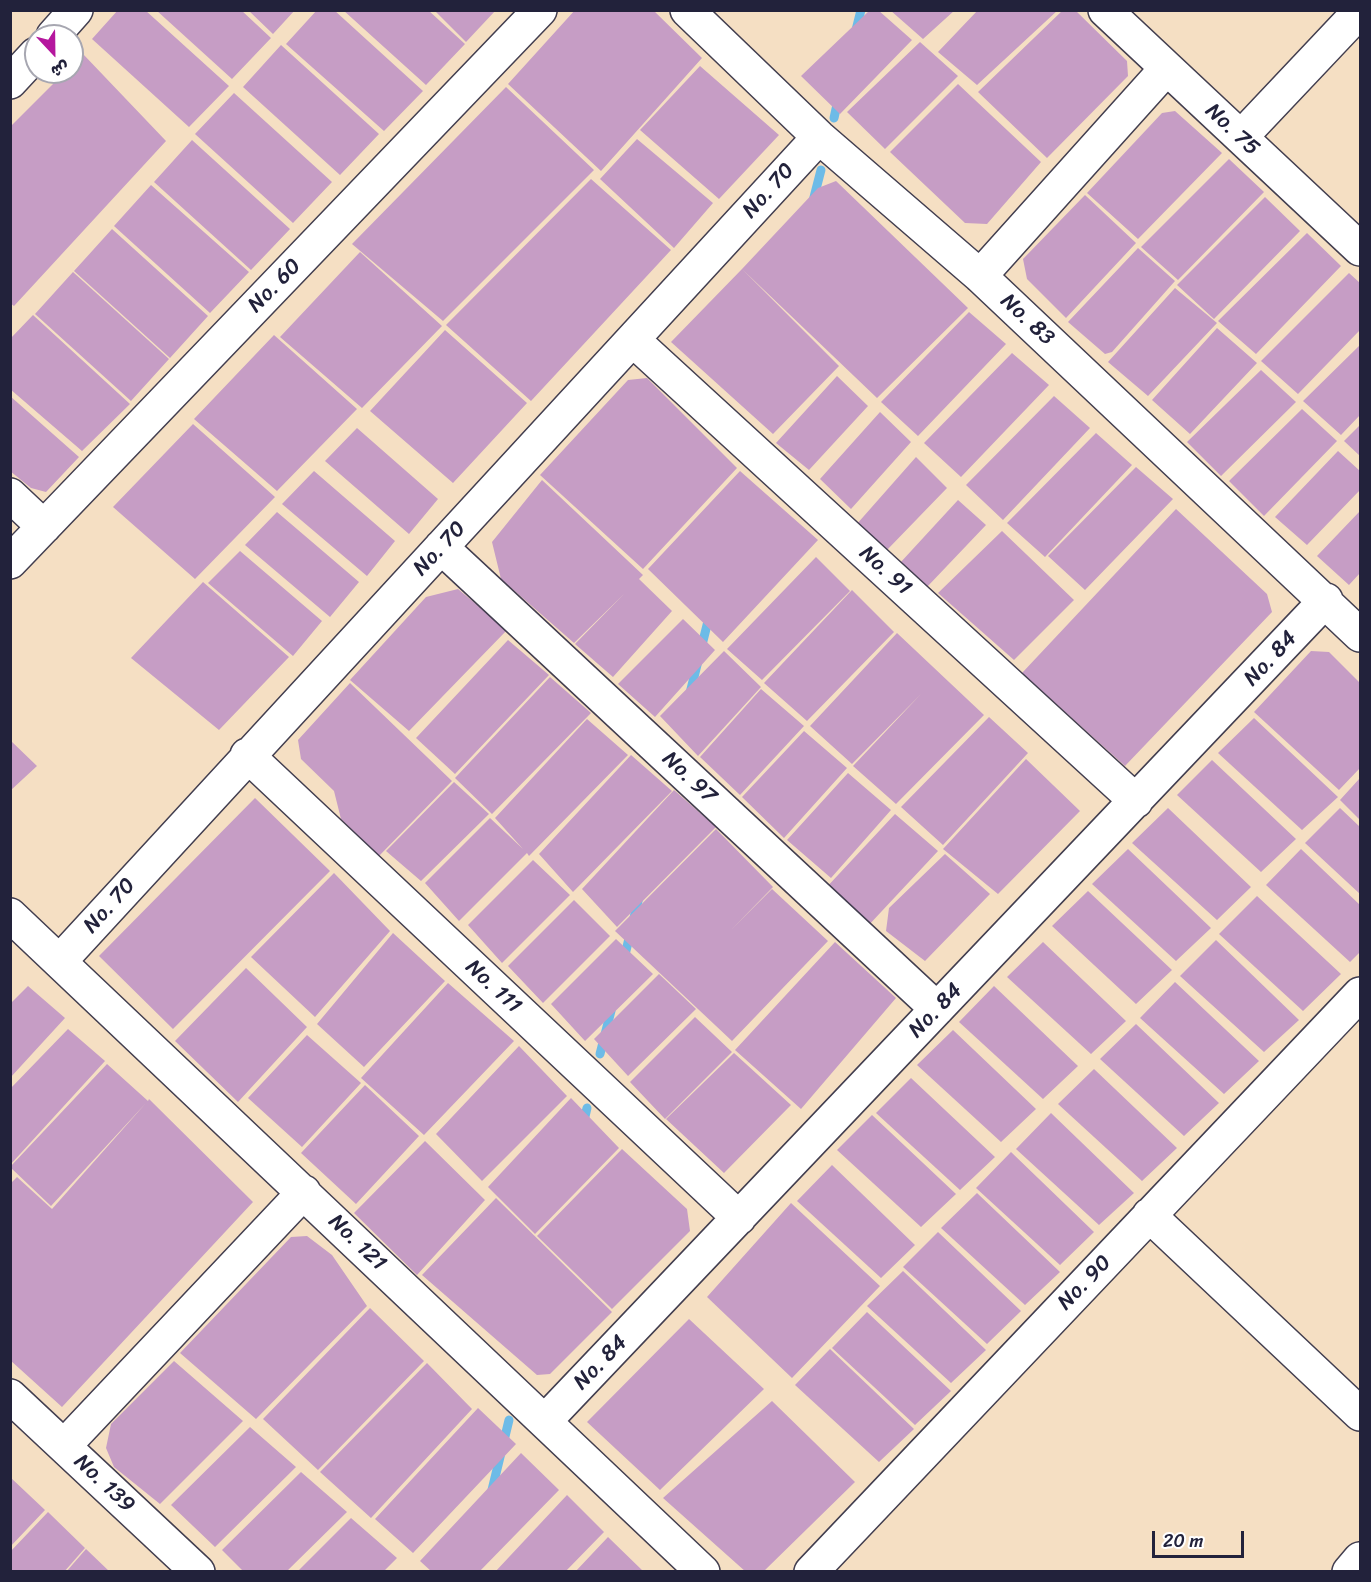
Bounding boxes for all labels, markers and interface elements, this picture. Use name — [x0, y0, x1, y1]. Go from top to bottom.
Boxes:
north arrow — [24, 24, 84, 84]
text: ش — [47, 53, 74, 86]
street label: No. 75 — [1199, 98, 1265, 162]
street label: No. 70 — [737, 158, 801, 224]
street label: No. 60 — [243, 253, 307, 319]
street label: No. 83 — [995, 288, 1059, 352]
street label: No. 70 — [408, 516, 472, 582]
street label: No. 91 — [853, 541, 917, 601]
street label: No. 84 — [1239, 626, 1303, 692]
street label: No. 97 — [656, 746, 722, 810]
street label: No. 70 — [78, 873, 142, 939]
street label: No. 111 — [459, 954, 527, 1020]
street label: No. 84 — [904, 978, 968, 1044]
street label: No. 121 — [323, 1209, 391, 1277]
street label: No. 90 — [1053, 1250, 1117, 1316]
street label: No. 84 — [569, 1330, 633, 1396]
street label: No. 139 — [68, 1449, 140, 1519]
scale bar — [1155, 1519, 1246, 1557]
text: 20 m — [1163, 1525, 1203, 1557]

